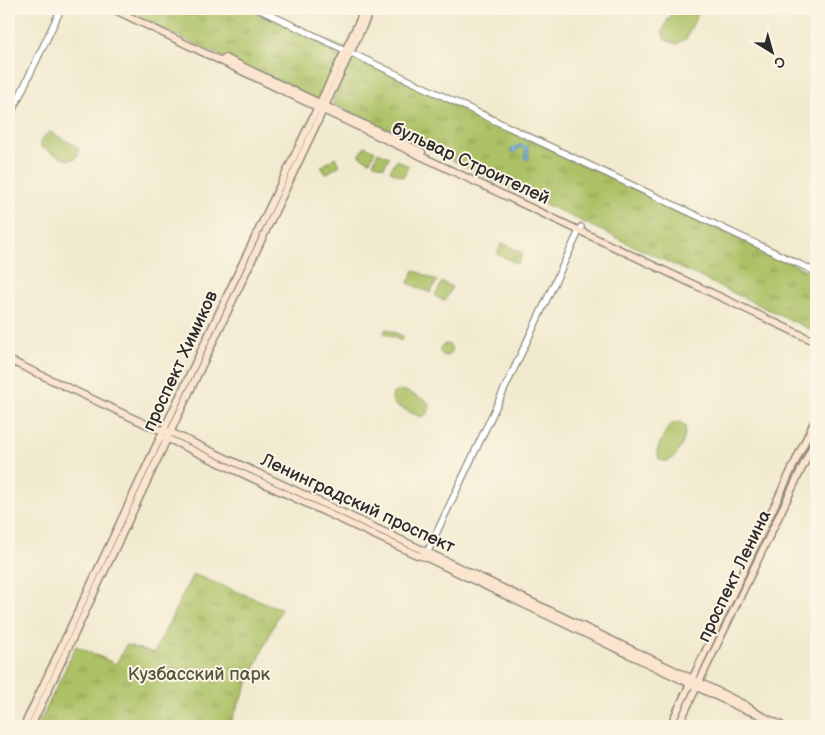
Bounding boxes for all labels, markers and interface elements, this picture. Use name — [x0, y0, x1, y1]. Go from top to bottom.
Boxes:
north arrow — [748, 28, 798, 78]
text: С — [770, 52, 789, 72]
street label: бульвар Строителей — [389, 118, 553, 209]
street label: проспект Химиков — [139, 287, 223, 435]
street label: Ленинградский проспект — [257, 449, 459, 558]
street label: проспект Ленина — [693, 506, 776, 646]
park label: Кузбасский парк — [128, 664, 271, 685]

